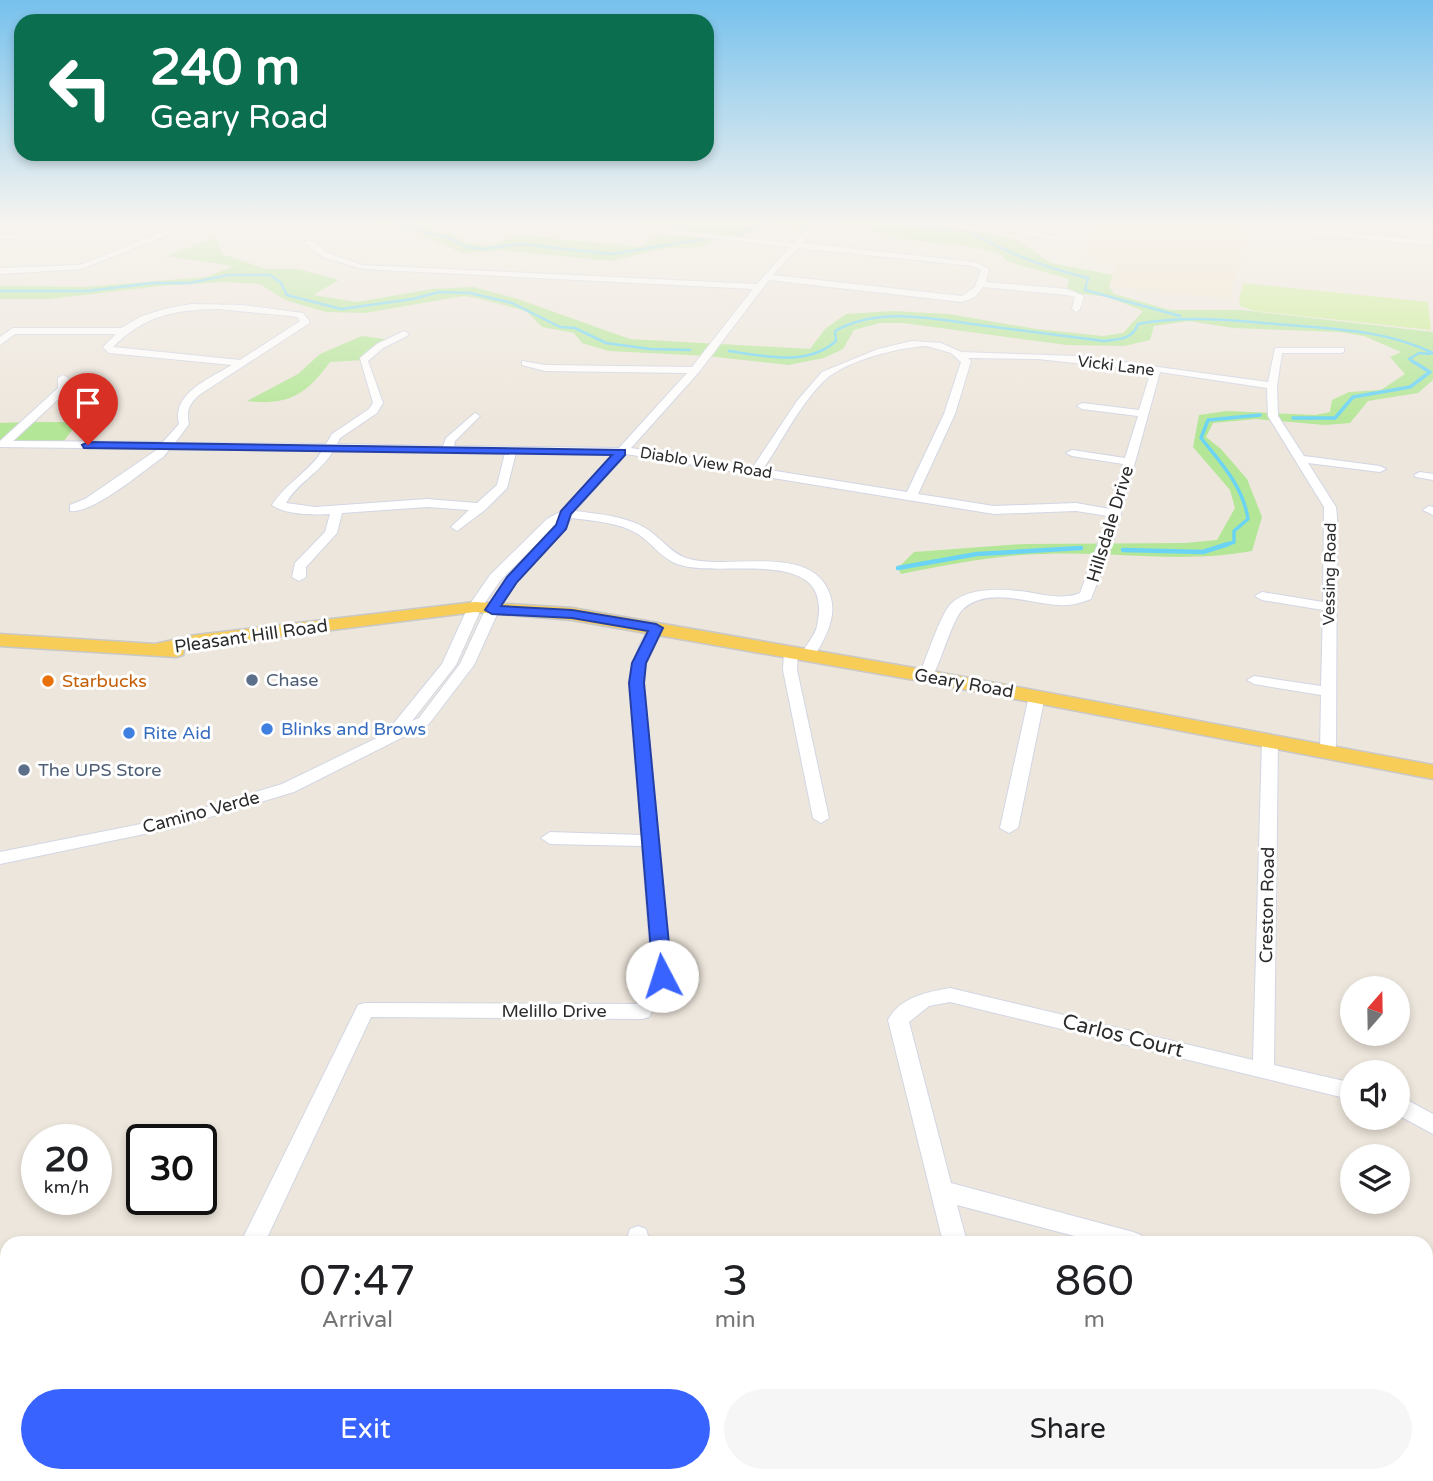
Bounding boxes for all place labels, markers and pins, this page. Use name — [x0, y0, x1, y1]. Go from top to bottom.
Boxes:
pin — [58, 373, 118, 445]
place label: Chase — [266, 669, 318, 691]
place label: Starbucks — [62, 670, 147, 692]
marker: Chase — [244, 672, 260, 688]
marker: Starbucks — [40, 673, 56, 689]
place label: Blinks and Brows — [281, 718, 426, 740]
marker: Blinks and Brows — [259, 721, 275, 737]
place label: Rite Aid — [143, 722, 211, 744]
marker: Rite Aid — [121, 725, 137, 741]
place label: The UPS Store — [38, 759, 161, 781]
marker: The UPS Store — [16, 762, 32, 778]

